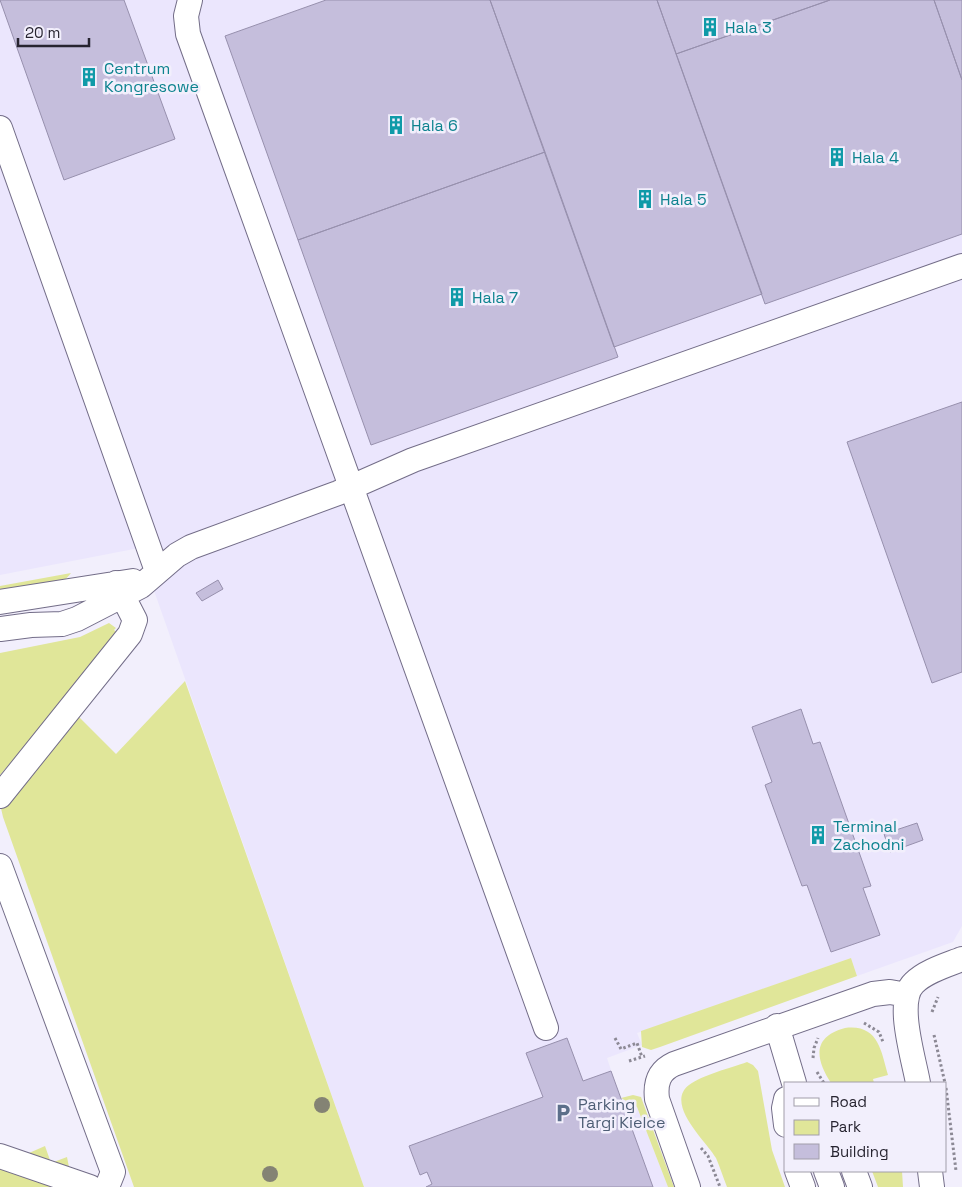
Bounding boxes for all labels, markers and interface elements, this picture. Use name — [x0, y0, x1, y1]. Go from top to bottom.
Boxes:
scale bar — [18, 15, 89, 47]
building icon: Hala 3 — [699, 16, 721, 38]
place label: Hala 3 — [725, 17, 772, 38]
text: 20 m — [25, 23, 60, 42]
place label: Centrum Kongresowe — [104, 58, 199, 97]
building icon: Centrum Kongresowe — [78, 66, 100, 88]
building icon: Hala 6 — [385, 114, 407, 136]
place label: Hala 6 — [411, 115, 458, 136]
building icon: Hala 4 — [826, 146, 848, 168]
place label: Hala 4 — [852, 147, 899, 168]
building icon: Hala 5 — [634, 188, 656, 210]
place label: Hala 5 — [660, 189, 707, 210]
building icon: Hala 7 — [446, 286, 468, 308]
place label: Hala 7 — [472, 287, 518, 308]
place label: Terminal Zachodni — [833, 816, 905, 855]
building icon: Terminal Zachodni — [807, 824, 829, 846]
legend — [784, 1082, 947, 1172]
text: Road — [830, 1092, 867, 1111]
place label: Parking Targi Kielce — [578, 1094, 665, 1133]
parking icon: Parking Targi Kielce — [552, 1102, 574, 1124]
text: Park — [830, 1117, 861, 1136]
text: Building — [830, 1142, 889, 1161]

